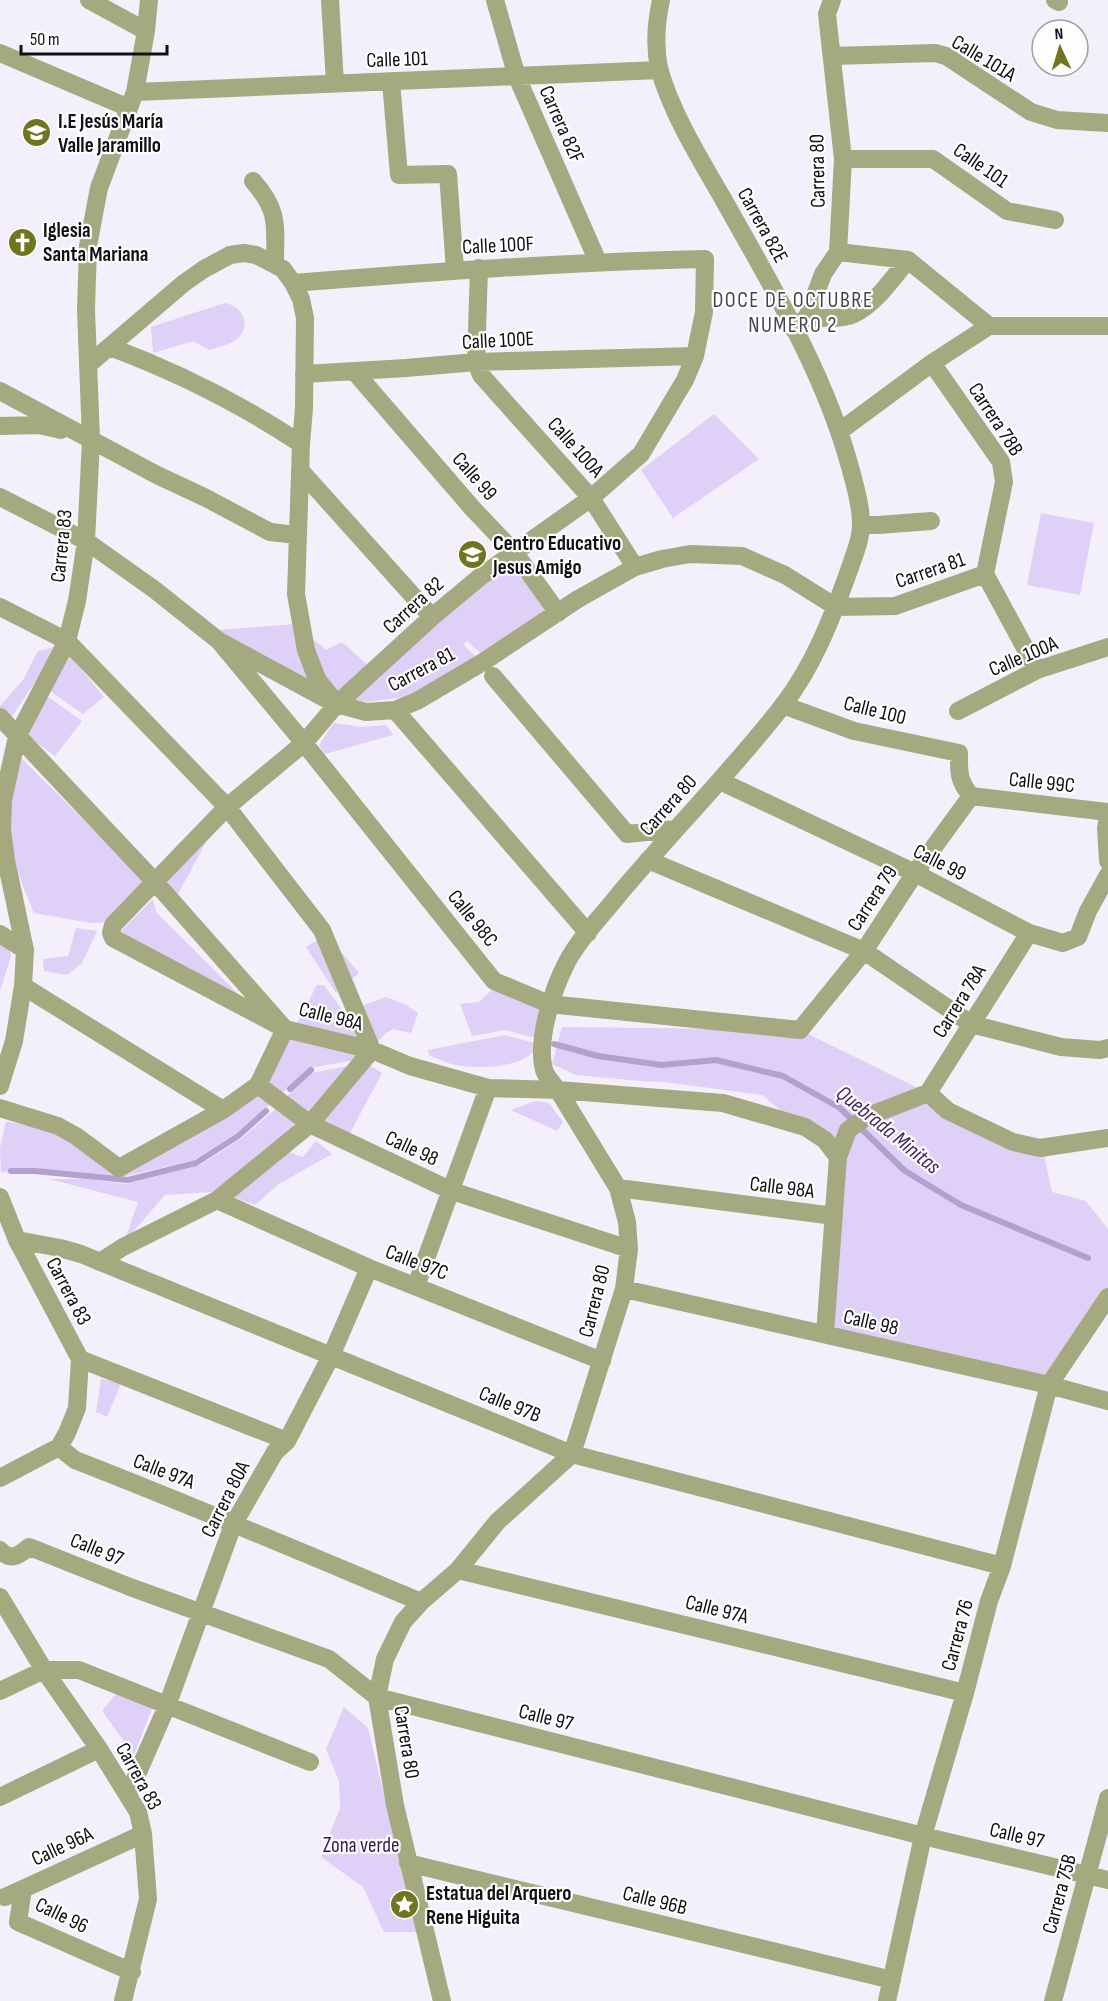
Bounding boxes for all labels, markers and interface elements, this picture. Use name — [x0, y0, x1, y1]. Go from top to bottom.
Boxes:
scale bar — [21, 18, 166, 56]
north arrow — [1030, 18, 1090, 78]
text: N — [1054, 25, 1064, 44]
text: 50 m — [30, 29, 60, 50]
street label: Calle 101A — [947, 29, 1021, 88]
street label: Calle 101 — [366, 46, 429, 73]
street label: Carrera 82F — [534, 82, 590, 167]
place label: I.E Jesús María Valle Jaramillo — [58, 109, 163, 158]
school or university icon: I.E Jesús María Valle Jaramillo — [21, 117, 53, 149]
street label: Carrera 80 — [804, 134, 831, 208]
street label: Calle 101 — [948, 138, 1014, 194]
street label: Carrera 82E — [732, 183, 793, 267]
place label: Iglesia Santa Mariana — [43, 218, 148, 267]
church icon: Iglesia Santa Mariana — [6, 226, 38, 258]
street label: Calle 100F — [461, 231, 535, 260]
district label: DOCE DE OCTUBRE NUMERO 2 — [713, 287, 873, 339]
street label: Calle 100E — [461, 326, 535, 355]
street label: Carrera 78B — [963, 378, 1028, 460]
street label: Calle 100A — [542, 412, 610, 483]
street label: Calle 99 — [447, 447, 502, 506]
street label: Carrera 83 — [45, 508, 78, 584]
place label: Centro Educativo Jesus Amigo — [492, 531, 621, 580]
school or university icon: Centro Educativo Jesus Amigo — [456, 539, 488, 571]
street label: Carrera 81 — [892, 547, 969, 594]
street label: Carrera 82 — [378, 572, 449, 639]
street label: Calle 100A — [985, 630, 1062, 682]
street label: Carrera 81 — [384, 641, 459, 697]
street label: Calle 100 — [841, 691, 909, 730]
street label: Calle 99C — [1008, 767, 1076, 798]
street label: Carrera 80 — [634, 770, 702, 841]
street label: Calle 99 — [909, 839, 970, 886]
street label: Carrera 79 — [842, 861, 903, 936]
street label: Calle 98C — [442, 885, 503, 952]
street label: Carrera 78A — [927, 959, 992, 1043]
street label: Calle 98A — [296, 996, 366, 1037]
water label: Quebrada Minitas — [830, 1080, 946, 1181]
street label: Calle 98 — [381, 1125, 442, 1172]
street label: Calle 98A — [748, 1171, 817, 1204]
street label: Calle 97C — [382, 1239, 452, 1286]
street label: Carrera 83 — [40, 1253, 97, 1329]
street label: Carrera 80 — [573, 1262, 616, 1340]
street label: Calle 98 — [841, 1304, 901, 1341]
street label: Calle 97B — [475, 1381, 544, 1428]
street label: Calle 97A — [130, 1448, 199, 1495]
street label: Carrera 80A — [196, 1456, 256, 1542]
street label: Calle 97 — [67, 1528, 128, 1572]
street label: Calle 97A — [683, 1590, 752, 1630]
street label: Carrera 76 — [936, 1597, 979, 1674]
street label: Calle 97 — [516, 1699, 576, 1736]
street label: Carrera 80 — [388, 1704, 425, 1780]
street label: Carrera 83 — [110, 1738, 167, 1814]
street label: Calle 97 — [987, 1817, 1047, 1854]
street label: Calle 96A — [27, 1821, 98, 1872]
park label: Zona verde — [323, 1833, 399, 1858]
street label: Carrera 75B — [1037, 1852, 1082, 1937]
street label: Calle 96B — [620, 1880, 690, 1921]
place label: Estatua del Arquero Rene Higuita — [426, 1881, 572, 1930]
place icon: Estatua del Arquero Rene Higuita — [389, 1889, 421, 1921]
street label: Calle 96 — [31, 1892, 92, 1939]

